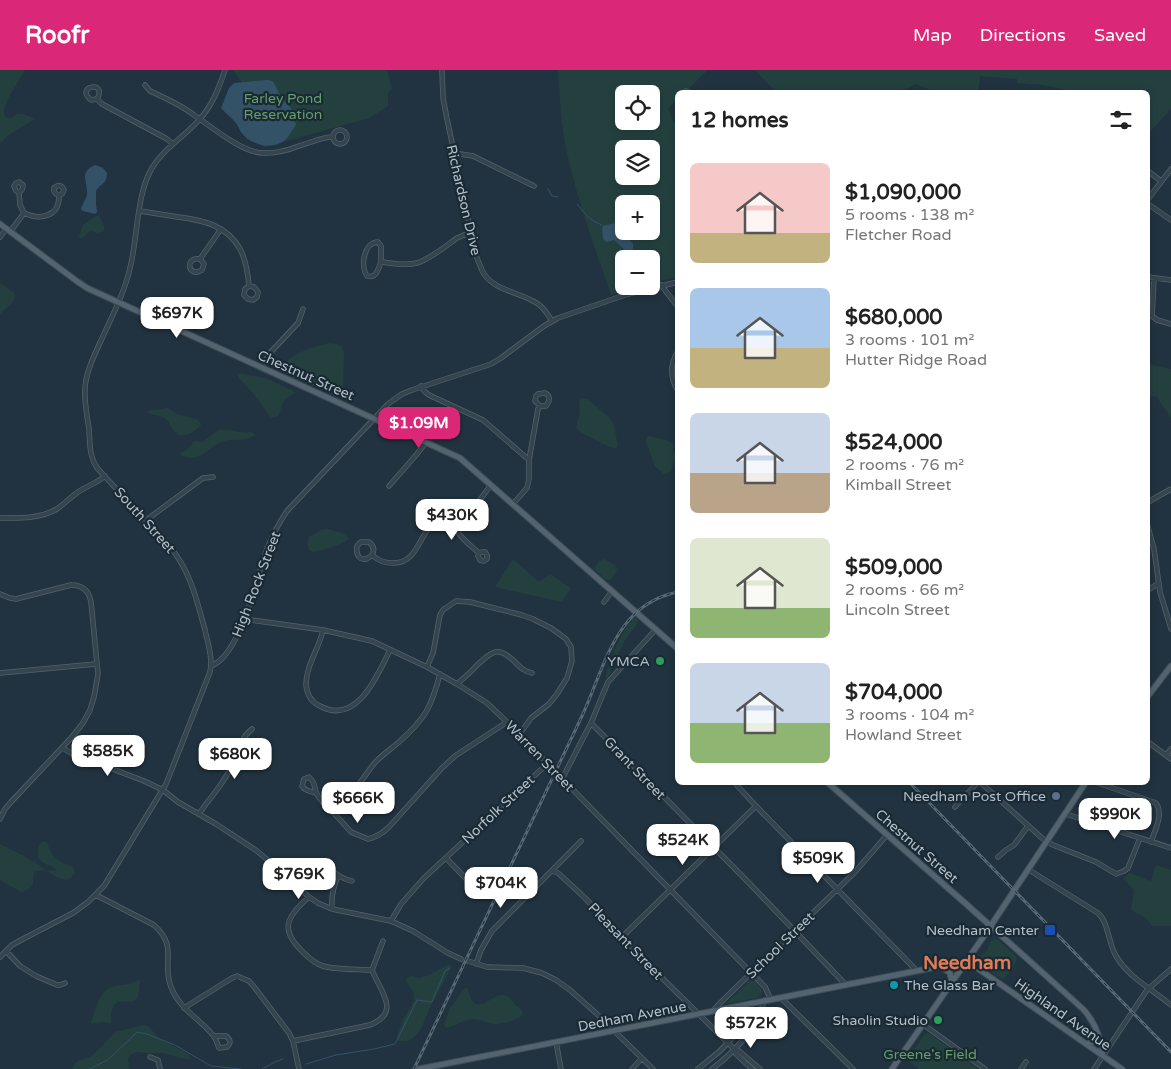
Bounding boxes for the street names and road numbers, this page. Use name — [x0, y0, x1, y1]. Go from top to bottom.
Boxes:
street label: Richardson Drive — [442, 143, 485, 257]
street label: Chestnut Street — [255, 347, 357, 405]
street label: South Street — [110, 484, 179, 557]
street label: High Rock Street — [228, 528, 285, 640]
street label: Warren Street — [502, 717, 578, 796]
street label: Grant Street — [600, 733, 669, 804]
street label: Norfolk Street — [458, 771, 539, 847]
street label: Chestnut Street — [872, 806, 962, 887]
street label: Pleasant Street — [585, 899, 667, 984]
street label: School Street — [743, 908, 819, 982]
street label: Highland Avenue — [1011, 975, 1114, 1054]
street label: Dedham Avenue — [576, 998, 688, 1035]

